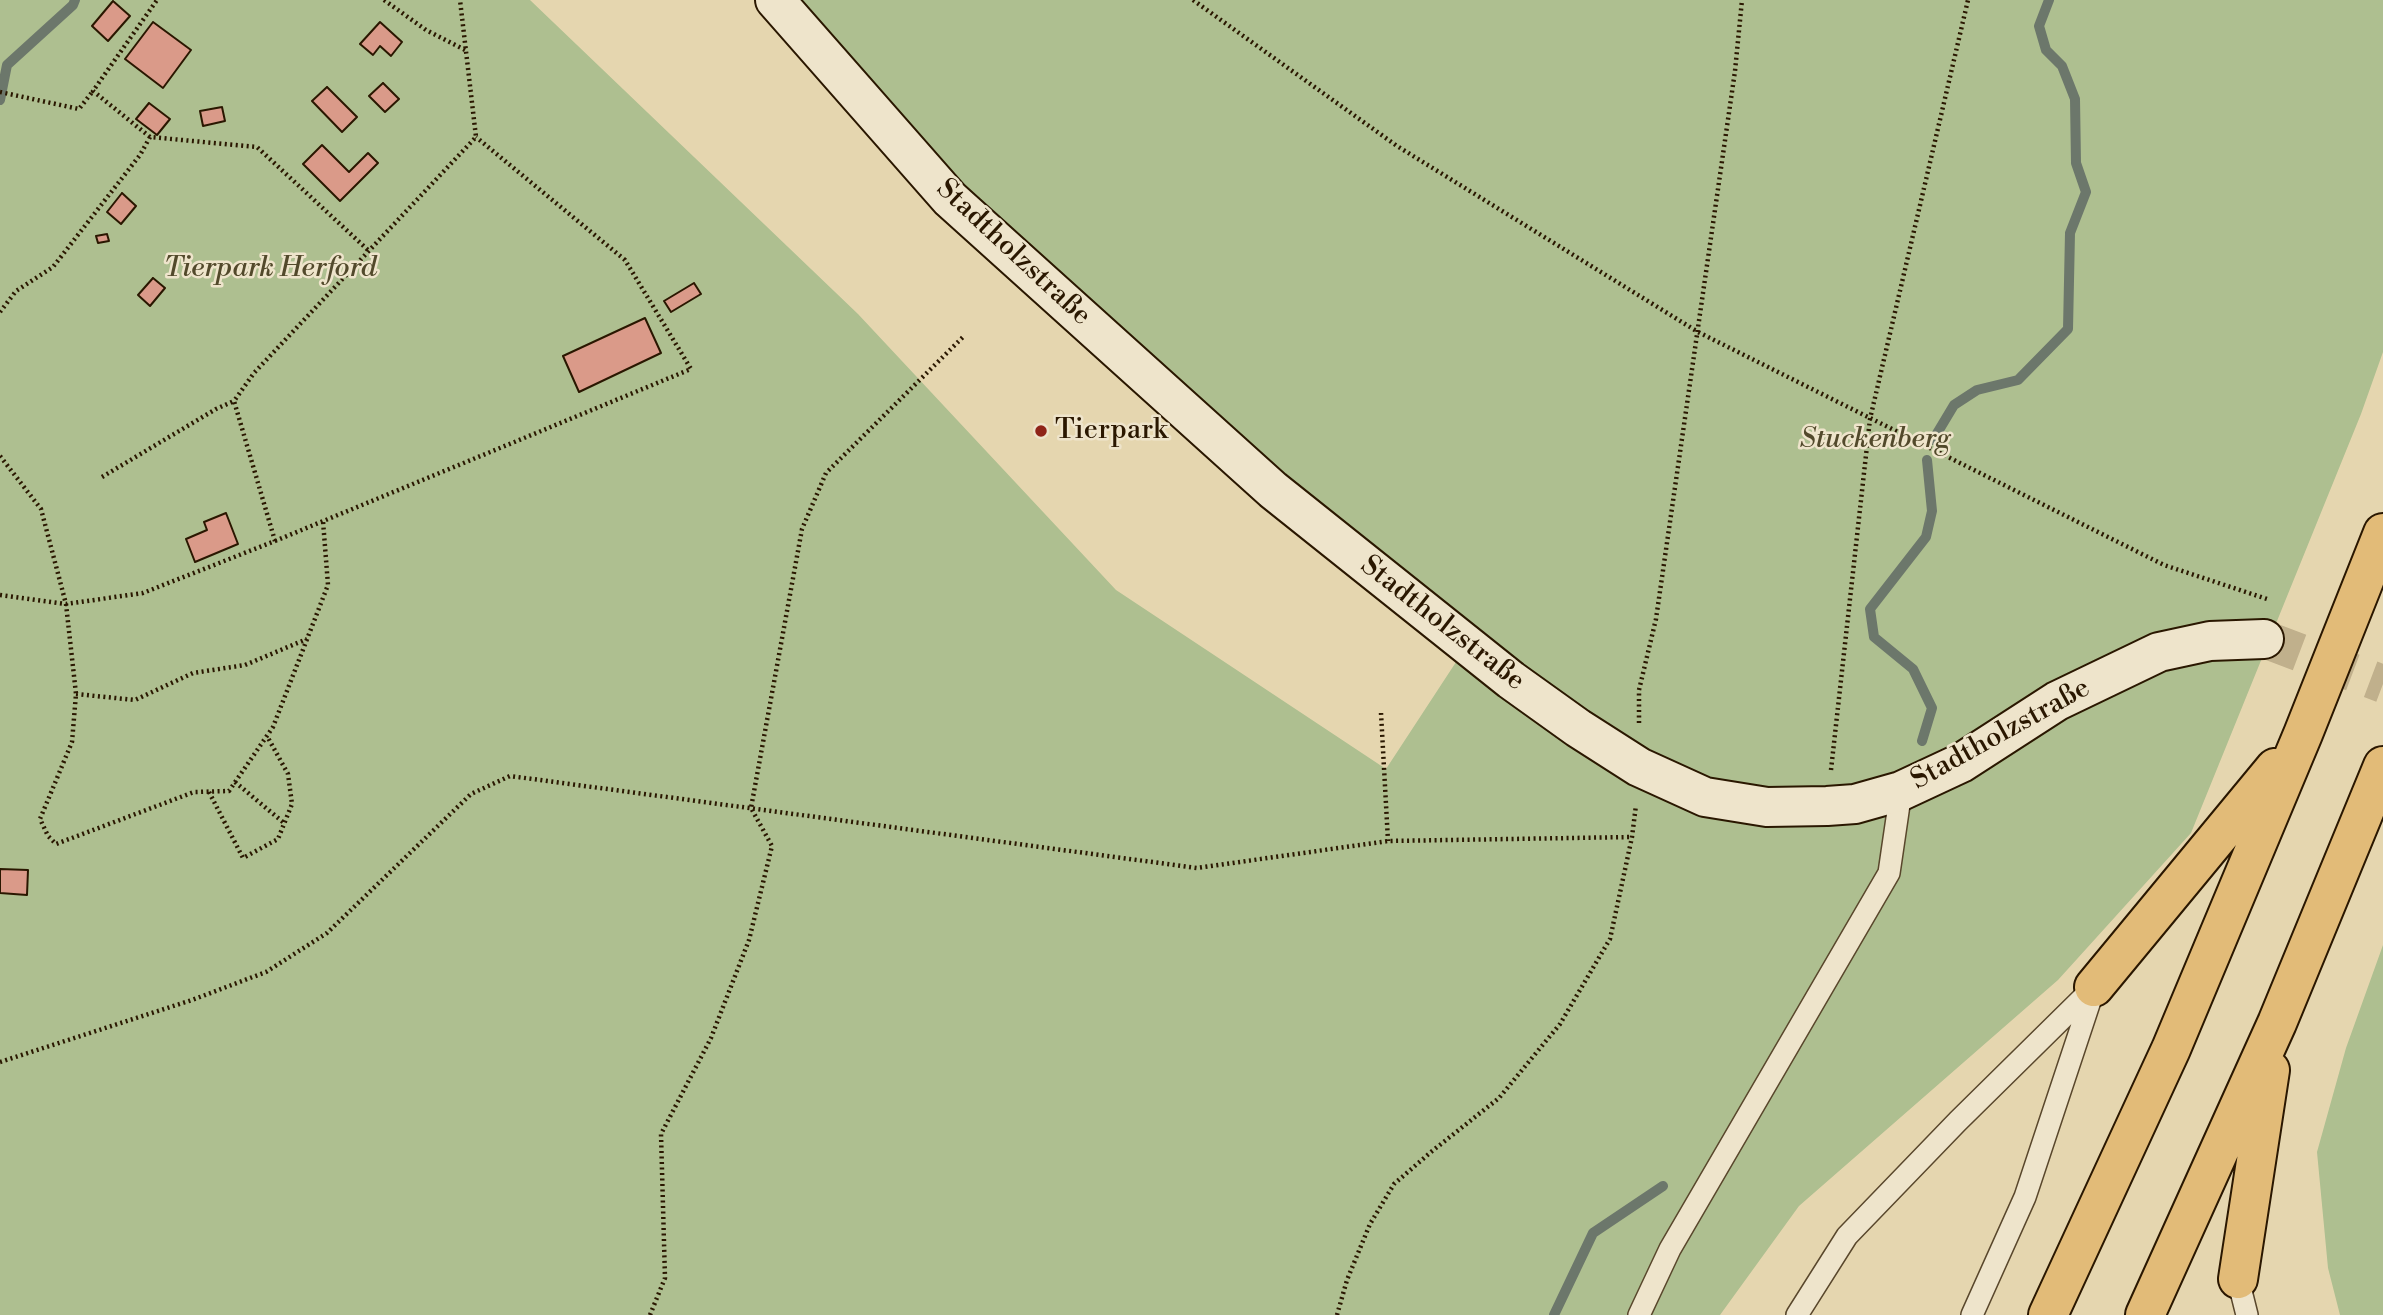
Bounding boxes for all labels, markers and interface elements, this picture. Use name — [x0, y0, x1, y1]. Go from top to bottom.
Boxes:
street label: Stadtholzstraße — [929, 173, 1097, 333]
park label: Tierpark Herford — [164, 252, 376, 286]
place label: Tierpark — [1055, 414, 1168, 448]
marker: Tierpark — [1033, 423, 1049, 439]
park label: Stuckenberg — [1800, 423, 1950, 457]
street label: Stadtholzstraße — [1353, 549, 1531, 699]
street label: Stadtholzstraße — [1906, 672, 2096, 798]

